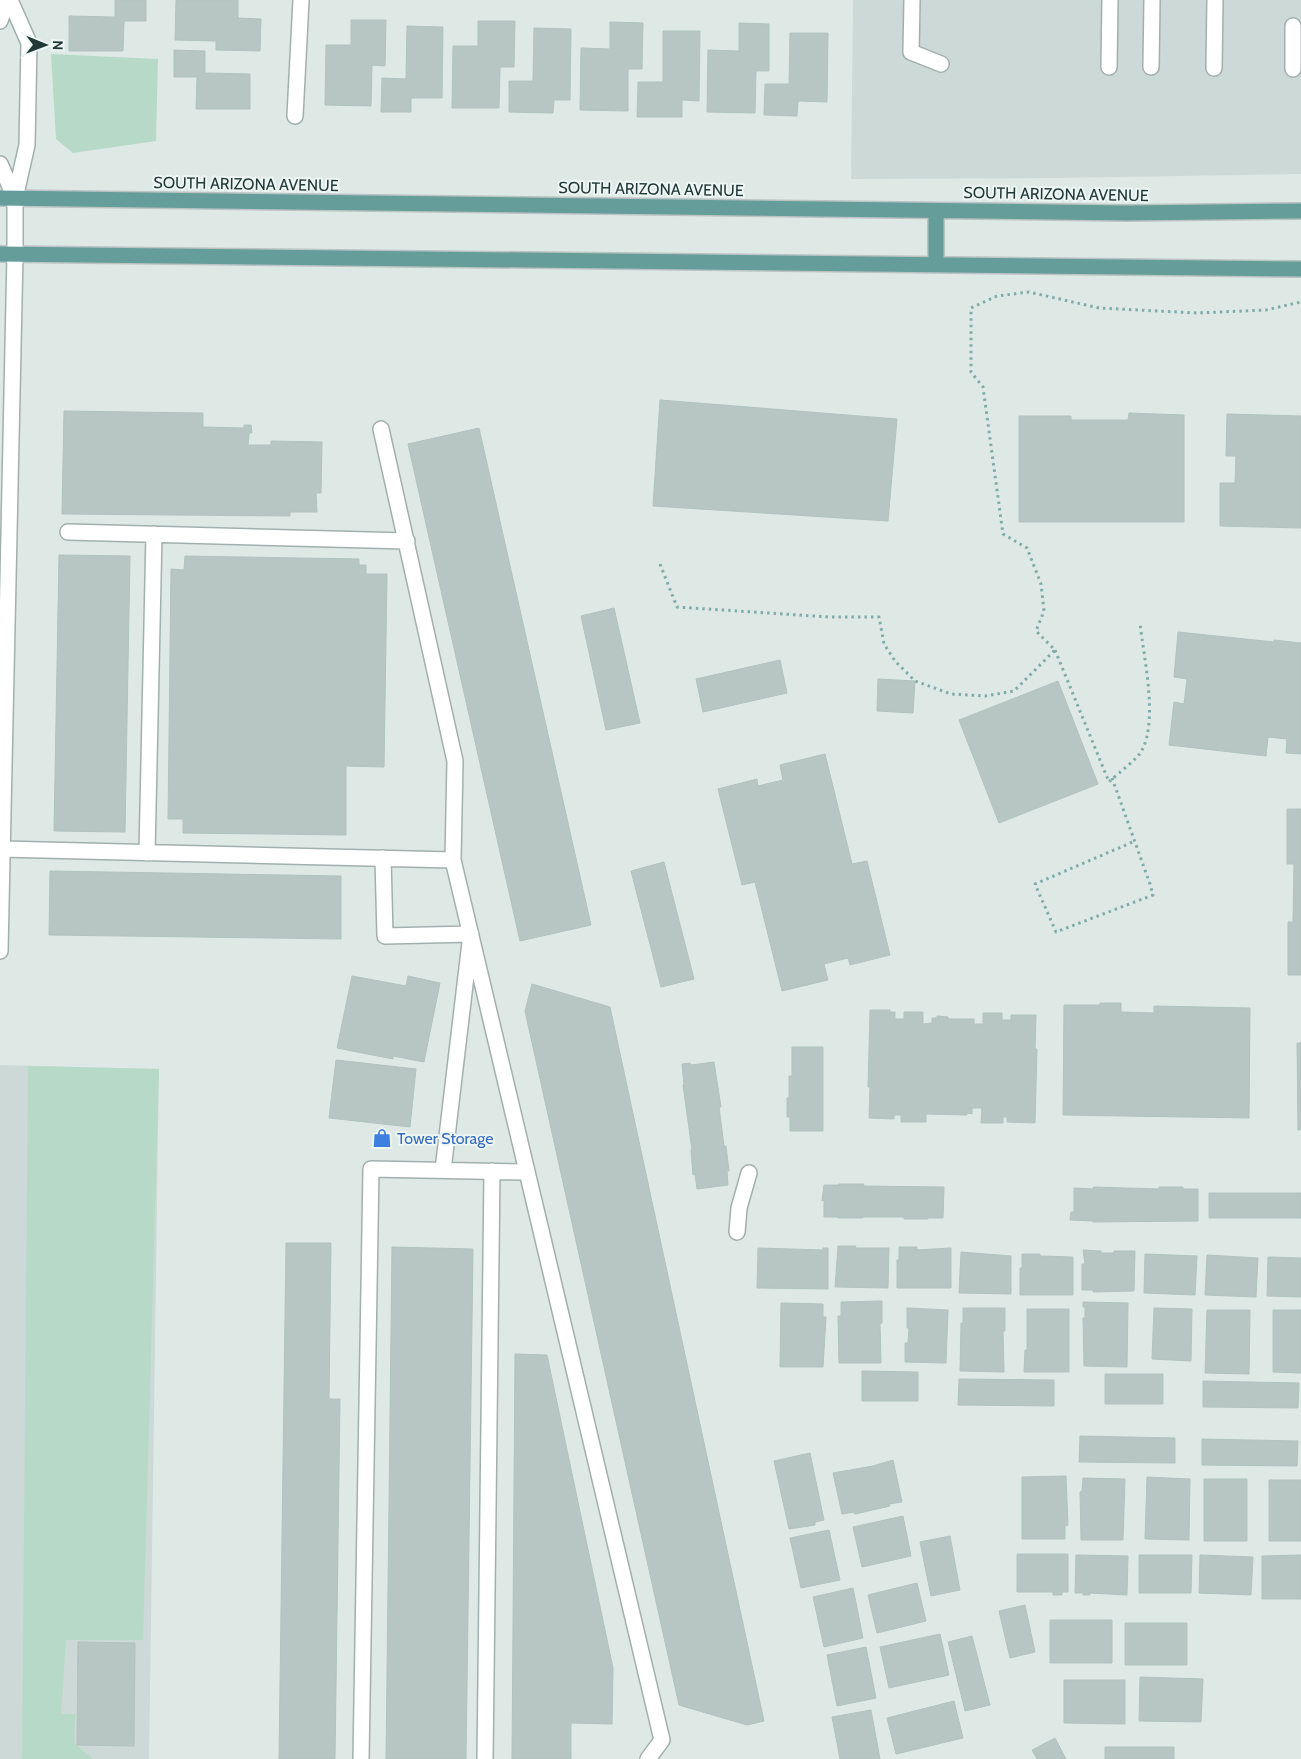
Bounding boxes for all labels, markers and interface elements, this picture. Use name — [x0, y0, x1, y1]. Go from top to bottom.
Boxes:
north arrow — [20, 20, 70, 70]
text: N — [49, 40, 67, 50]
street label: SOUTH ARIZONA AVENUE — [153, 173, 339, 195]
street label: SOUTH ARIZONA AVENUE — [558, 178, 744, 200]
street label: SOUTH ARIZONA AVENUE — [963, 183, 1149, 205]
shop icon: Tower Storage — [371, 1127, 393, 1149]
place label: Tower Storage — [397, 1129, 493, 1148]

